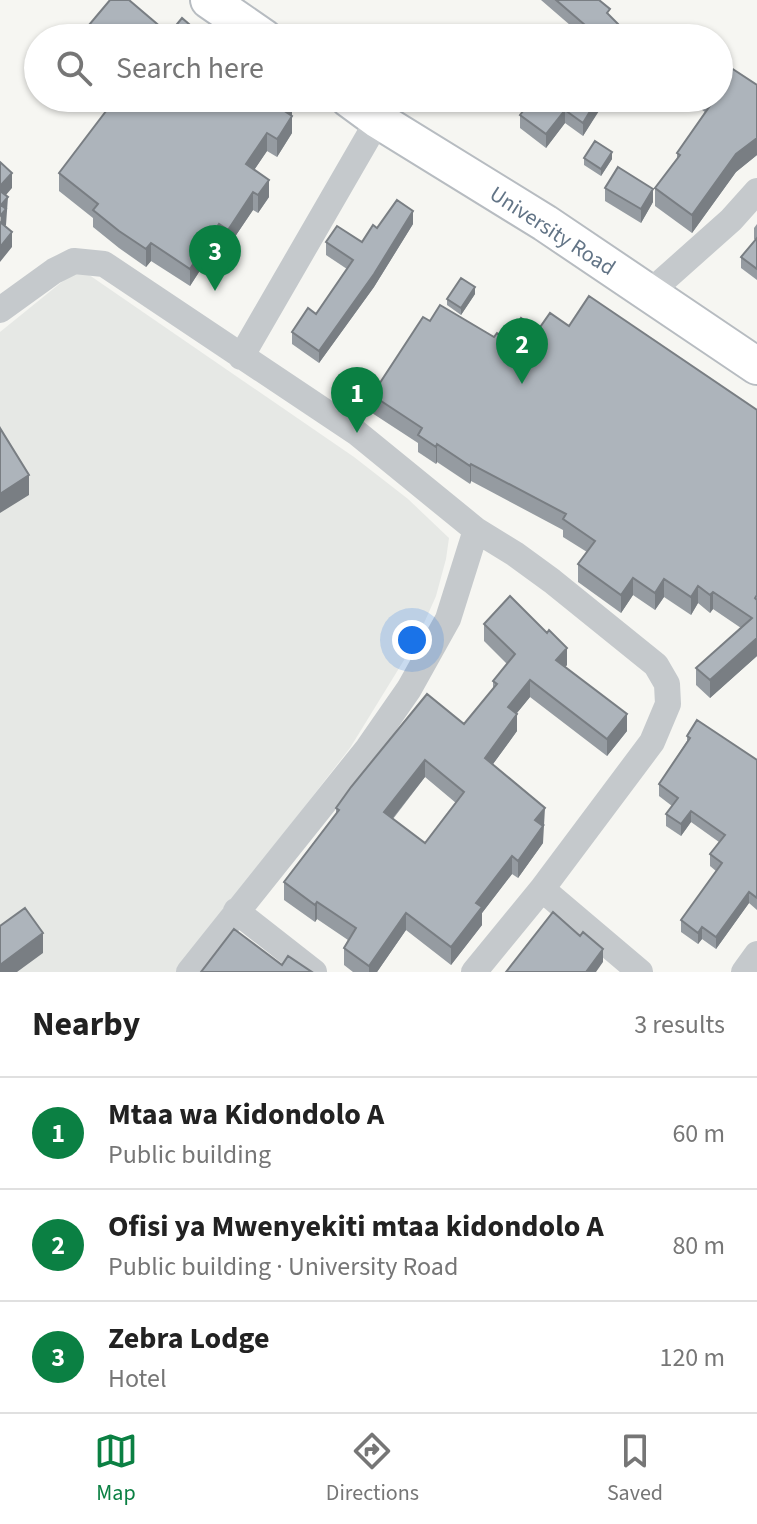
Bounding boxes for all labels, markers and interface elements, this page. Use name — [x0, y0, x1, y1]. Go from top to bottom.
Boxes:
search box — [24, 24, 733, 112]
icon: search — [52, 46, 96, 90]
text: Search here — [116, 47, 264, 90]
street label: University Road — [483, 178, 622, 284]
pin: 3 — [189, 225, 241, 291]
pin: 2 — [496, 318, 548, 384]
pin: 1 — [331, 367, 383, 433]
your location — [392, 620, 432, 660]
text: Nearby — [32, 1000, 140, 1049]
text: 3 results — [634, 1006, 725, 1043]
text: Mtaa wa Kidondolo A — [108, 1093, 384, 1136]
text: 1 — [51, 1115, 65, 1152]
text: 60 m — [672, 1115, 725, 1152]
text: Public building — [108, 1136, 271, 1173]
text: Ofisi ya Mwenyekiti mtaa kidondolo A — [108, 1205, 604, 1248]
text: 2 — [51, 1227, 65, 1264]
text: 80 m — [672, 1227, 725, 1264]
text: Public building · University Road — [108, 1248, 458, 1285]
text: Zebra Lodge — [108, 1317, 269, 1360]
text: 3 — [51, 1339, 65, 1376]
text: 120 m — [659, 1339, 725, 1376]
text: Hotel — [108, 1360, 167, 1397]
tab: Map — [94, 1429, 138, 1509]
tab: Directions — [326, 1429, 419, 1509]
tab: Saved — [607, 1429, 663, 1509]

